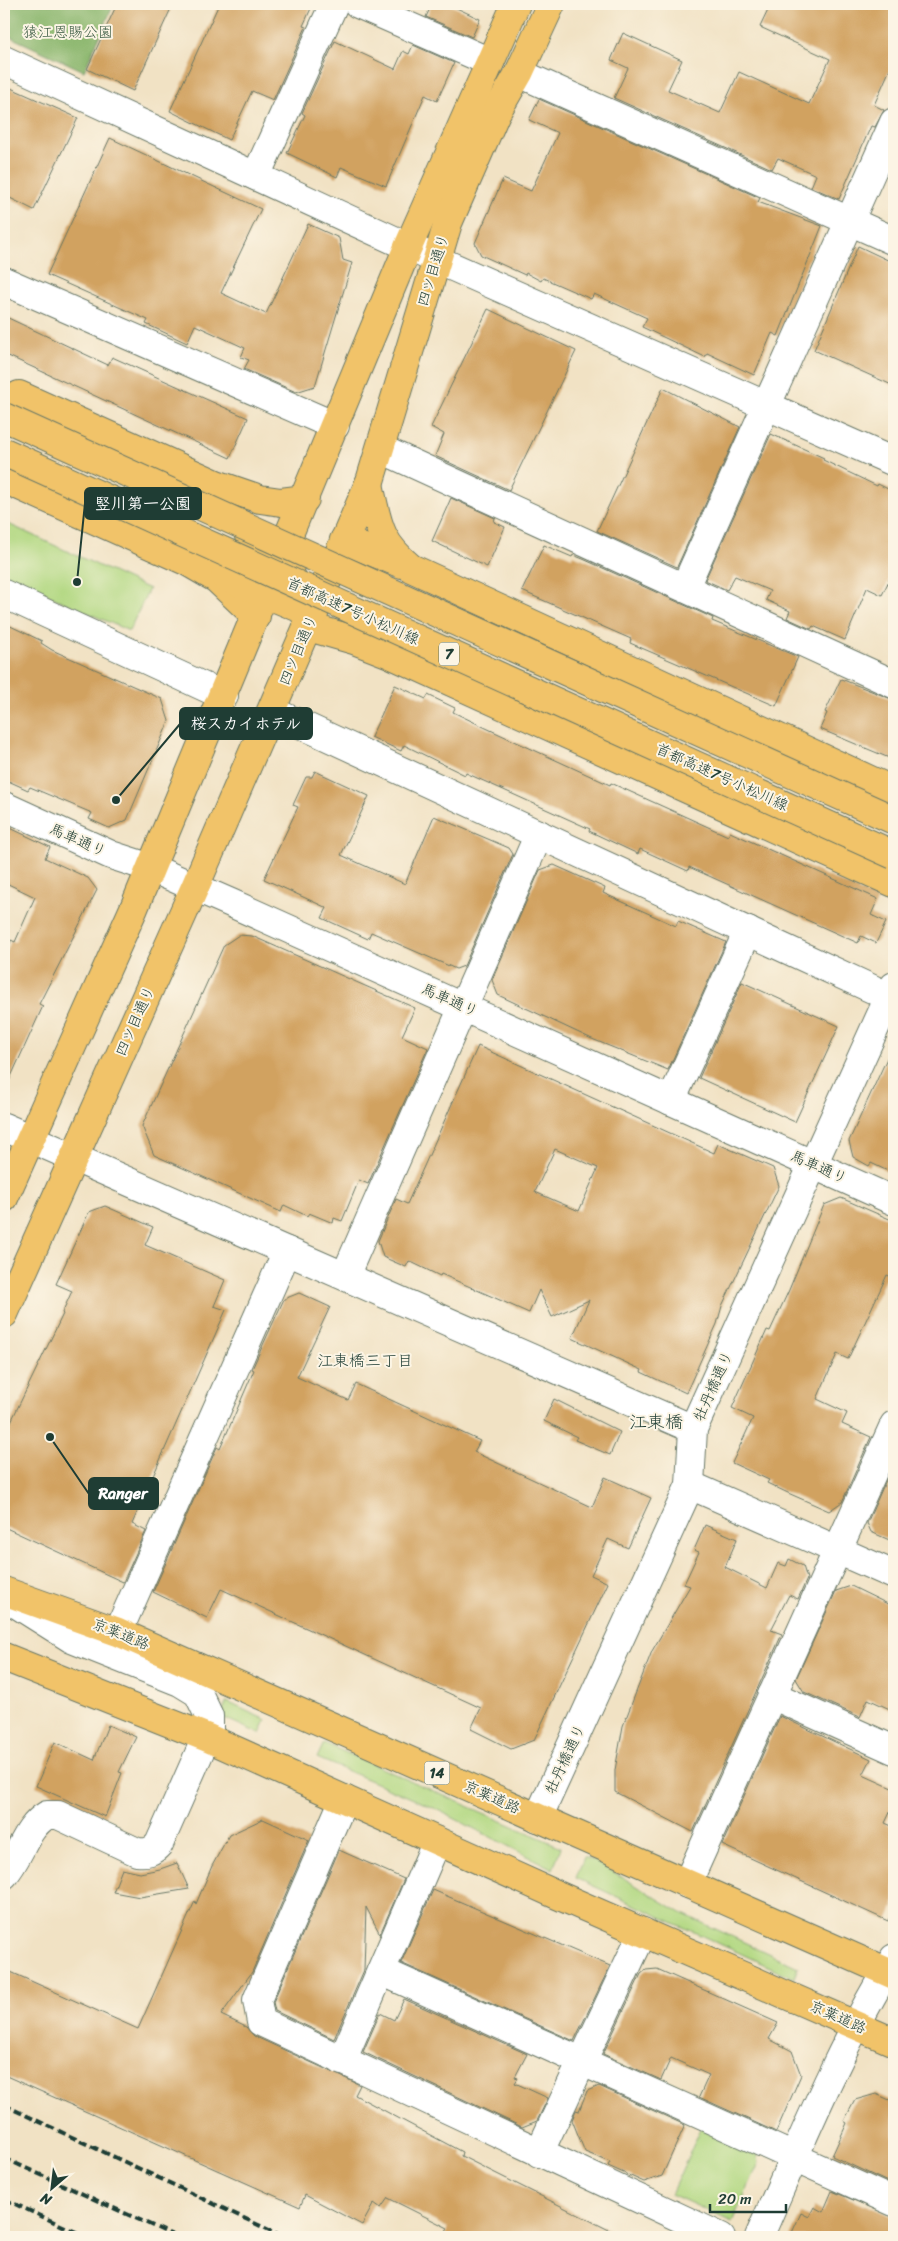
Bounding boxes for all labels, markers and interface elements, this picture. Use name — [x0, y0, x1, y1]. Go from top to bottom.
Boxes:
park label: 猿江恩賜公園 — [23, 19, 113, 45]
street label: 四ツ目通り — [410, 230, 456, 310]
callout: 竪川第一公園 — [85, 488, 201, 519]
text: 竪川第一公園 — [95, 489, 191, 518]
street label: 首都高速7号小松川線 — [282, 570, 424, 652]
street label: 四ツ目通り — [271, 610, 325, 690]
road number: 7 — [439, 642, 459, 666]
callout: 桜スカイホテル — [180, 708, 312, 739]
text: 桜スカイホテル — [190, 709, 302, 738]
street label: 首都高速7号小松川線 — [651, 736, 793, 818]
street label: 馬車通り — [45, 816, 111, 864]
street label: 馬車通り — [417, 976, 483, 1024]
street label: 四ツ目通り — [108, 981, 162, 1061]
street label: 馬車通り — [786, 1143, 852, 1191]
district label: 江東橋三丁目 — [317, 1346, 413, 1375]
street label: 牡丹橋通り — [686, 1346, 740, 1426]
district label: 江東橋 — [629, 1406, 683, 1438]
callout: Ranger — [89, 1478, 158, 1509]
text: Ranger — [97, 1479, 149, 1508]
street label: 京葉道路 — [88, 1611, 154, 1657]
street label: 牡丹橋通り — [537, 1720, 593, 1798]
road number: 14 — [424, 1762, 450, 1785]
street label: 京葉道路 — [459, 1773, 525, 1821]
street label: 京葉道路 — [805, 1993, 871, 2041]
north arrow — [28, 2164, 78, 2214]
scale bar — [710, 2181, 787, 2213]
text: N — [36, 2186, 57, 2213]
text: 20 m — [718, 2186, 752, 2212]

